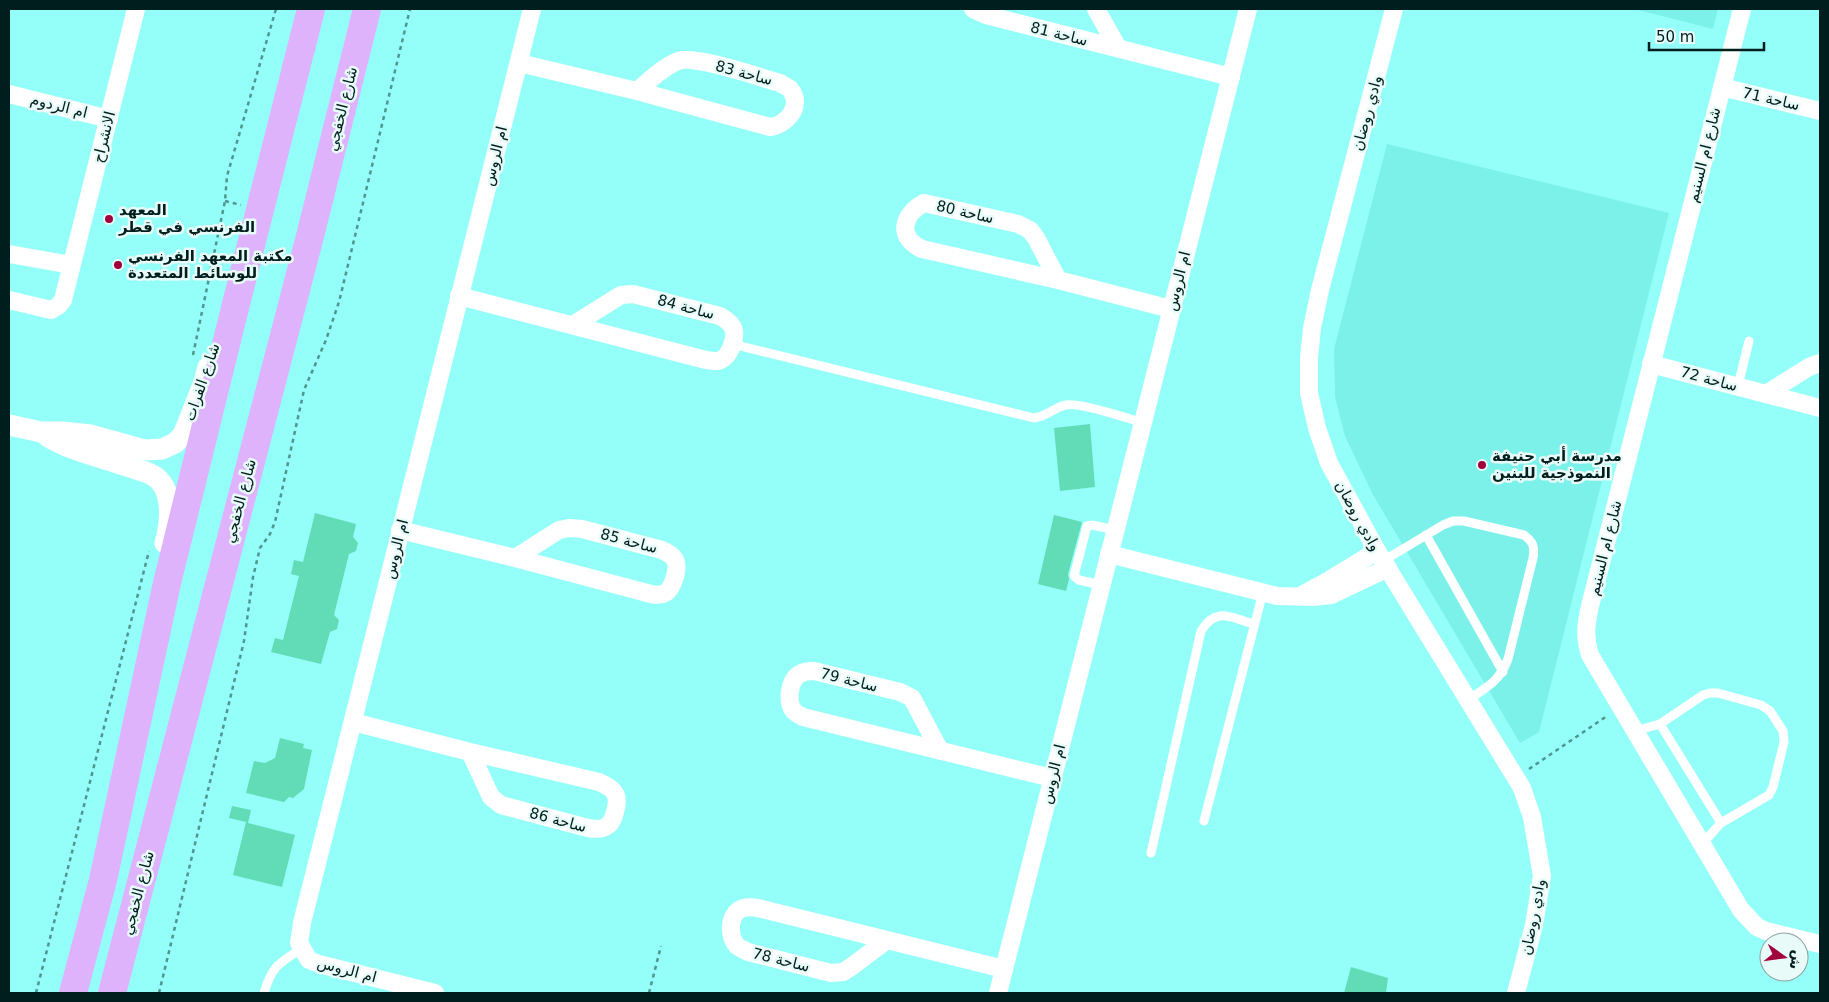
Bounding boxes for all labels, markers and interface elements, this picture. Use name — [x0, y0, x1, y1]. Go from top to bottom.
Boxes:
street label: ساحة 81 — [1029, 18, 1089, 50]
scale bar — [1649, 20, 1764, 52]
text: 50 m — [1656, 28, 1694, 46]
street label: ساحة 83 — [714, 57, 774, 89]
street label: شارع الخفجي — [323, 65, 362, 153]
street label: وادي روضان — [1348, 73, 1387, 153]
street label: ساحة 71 — [1741, 84, 1801, 114]
street label: ام الردوم — [28, 90, 90, 122]
street label: شارع ام السنيم — [1683, 106, 1725, 204]
street label: الانشراح — [89, 109, 119, 165]
street label: ام الروس — [479, 124, 511, 188]
street label: ساحة 80 — [935, 197, 995, 227]
place label: المعهد الفرنسي في قطر — [118, 201, 255, 236]
marker: المعهد الفرنسي في قطر — [103, 213, 115, 225]
place label: مكتبة المعهد الفرنسي للوسائط المتعددة — [128, 247, 293, 282]
street label: ام الروس — [1162, 249, 1194, 313]
marker: مكتبة المعهد الفرنسي للوسائط المتعددة — [112, 259, 124, 271]
street label: ساحة 84 — [656, 291, 716, 323]
street label: شارع الفرات — [180, 341, 224, 423]
street label: ساحة 72 — [1679, 363, 1739, 395]
place label: مدرسة أبي حنيفة النموذجية للبنين — [1492, 446, 1622, 482]
street label: شارع الخفجي — [220, 457, 261, 545]
marker: مدرسة أبي حنيفة النموذجية للبنين — [1476, 459, 1488, 471]
street label: وادي روضان — [1330, 478, 1385, 555]
street label: شارع ام السنيم — [1584, 499, 1626, 597]
street label: ام الروس — [380, 517, 412, 581]
street label: ساحة 85 — [599, 525, 659, 557]
street label: ساحة 79 — [819, 664, 879, 696]
street label: ام الروس — [1037, 742, 1069, 806]
street label: ساحة 86 — [528, 804, 588, 836]
street label: شارع الخفجي — [118, 849, 159, 937]
street label: وادي روضان — [1517, 877, 1550, 957]
north arrow — [1759, 932, 1809, 982]
street label: ساحة 78 — [751, 944, 811, 976]
text: ش — [1787, 949, 1807, 971]
street label: ام الروس — [315, 953, 379, 987]

